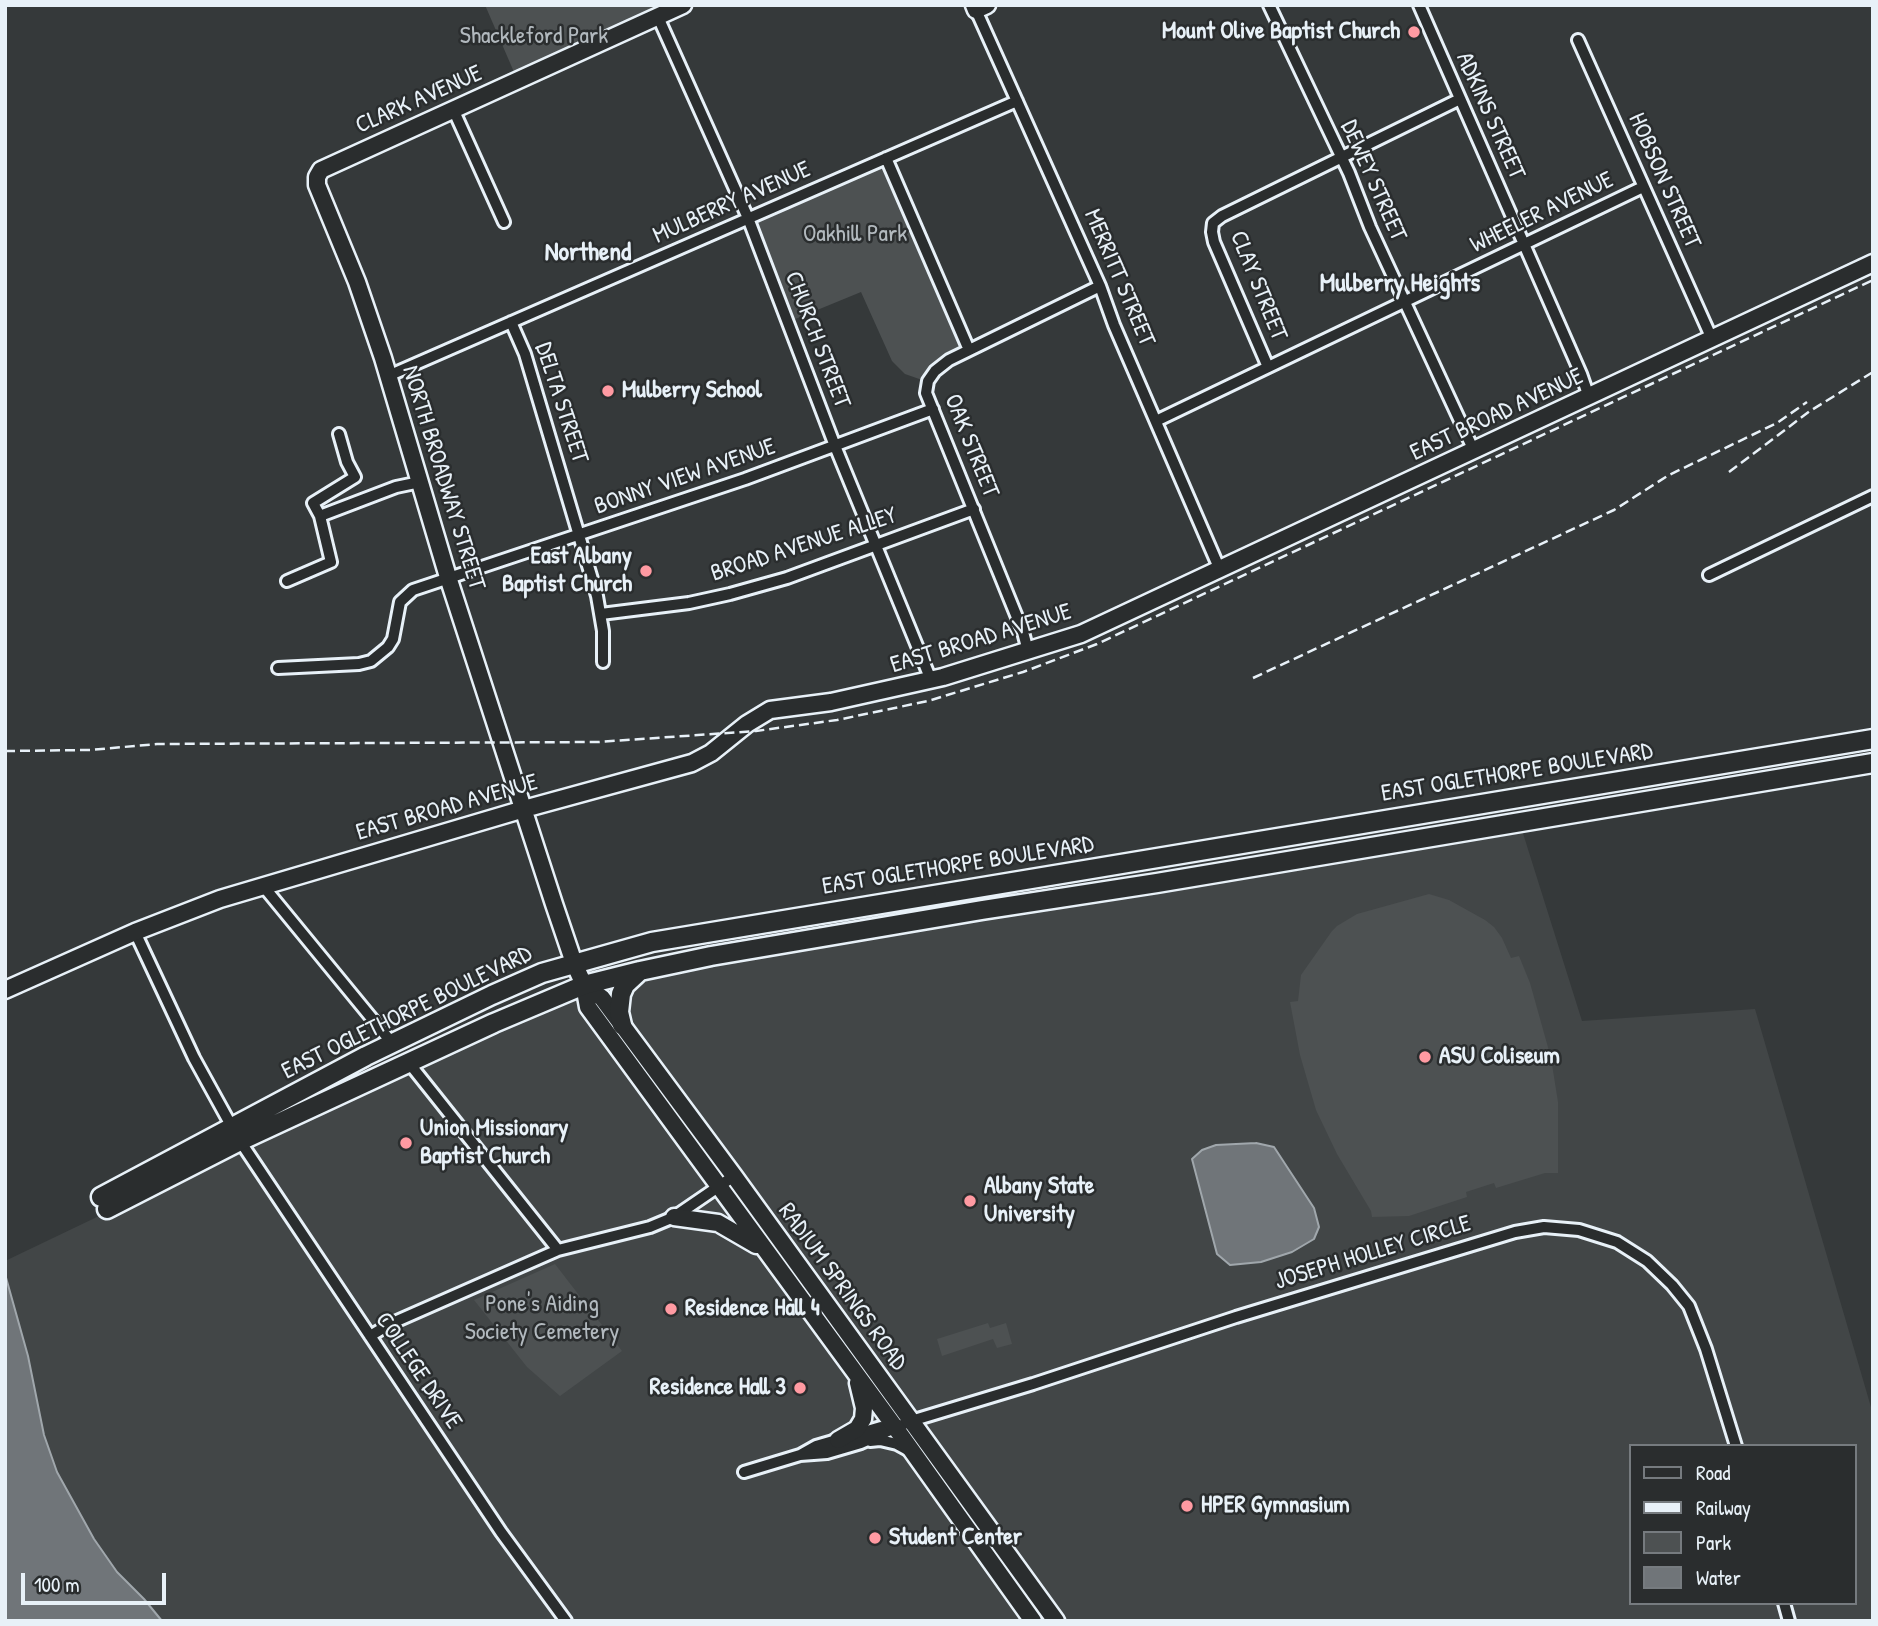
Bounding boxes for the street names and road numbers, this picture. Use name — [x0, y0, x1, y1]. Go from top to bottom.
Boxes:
street label: ADKINS STREET — [1449, 48, 1531, 184]
street label: CLARK AVENUE — [351, 59, 487, 141]
street label: HOBSON STREET — [1621, 109, 1707, 253]
street label: DEWEY STREET — [1334, 116, 1412, 246]
street label: MULBERRY AVENUE — [649, 155, 815, 251]
street label: WHEELER AVENUE — [1466, 166, 1618, 260]
street label: MERRITT STREET — [1077, 205, 1161, 351]
street label: CLAY STREET — [1223, 227, 1293, 345]
street label: CHURCH STREET — [778, 268, 856, 412]
street label: DELTA STREET — [528, 339, 594, 467]
street label: EAST BROAD AVENUE — [1406, 362, 1588, 468]
street label: NORTH BROADWAY STREET — [395, 363, 491, 593]
street label: OAK STREET — [937, 390, 1005, 502]
street label: BONNY VIEW AVENUE — [591, 433, 779, 521]
street label: BROAD AVENUE ALLEY — [707, 501, 901, 589]
street label: EAST BROAD AVENUE — [887, 598, 1075, 680]
street label: EAST OGLETHORPE BOULEVARD — [1379, 737, 1655, 809]
street label: EAST BROAD AVENUE — [353, 768, 541, 848]
street label: EAST OGLETHORPE BOULEVARD — [820, 830, 1096, 902]
street label: EAST OGLETHORPE BOULEVARD — [277, 940, 537, 1086]
street label: RADIUM SPRINGS ROAD — [772, 1198, 912, 1376]
street label: JOSEPH HOLLEY CIRCLE — [1271, 1209, 1475, 1297]
street label: COLLEGE DRIVE — [368, 1307, 468, 1435]

